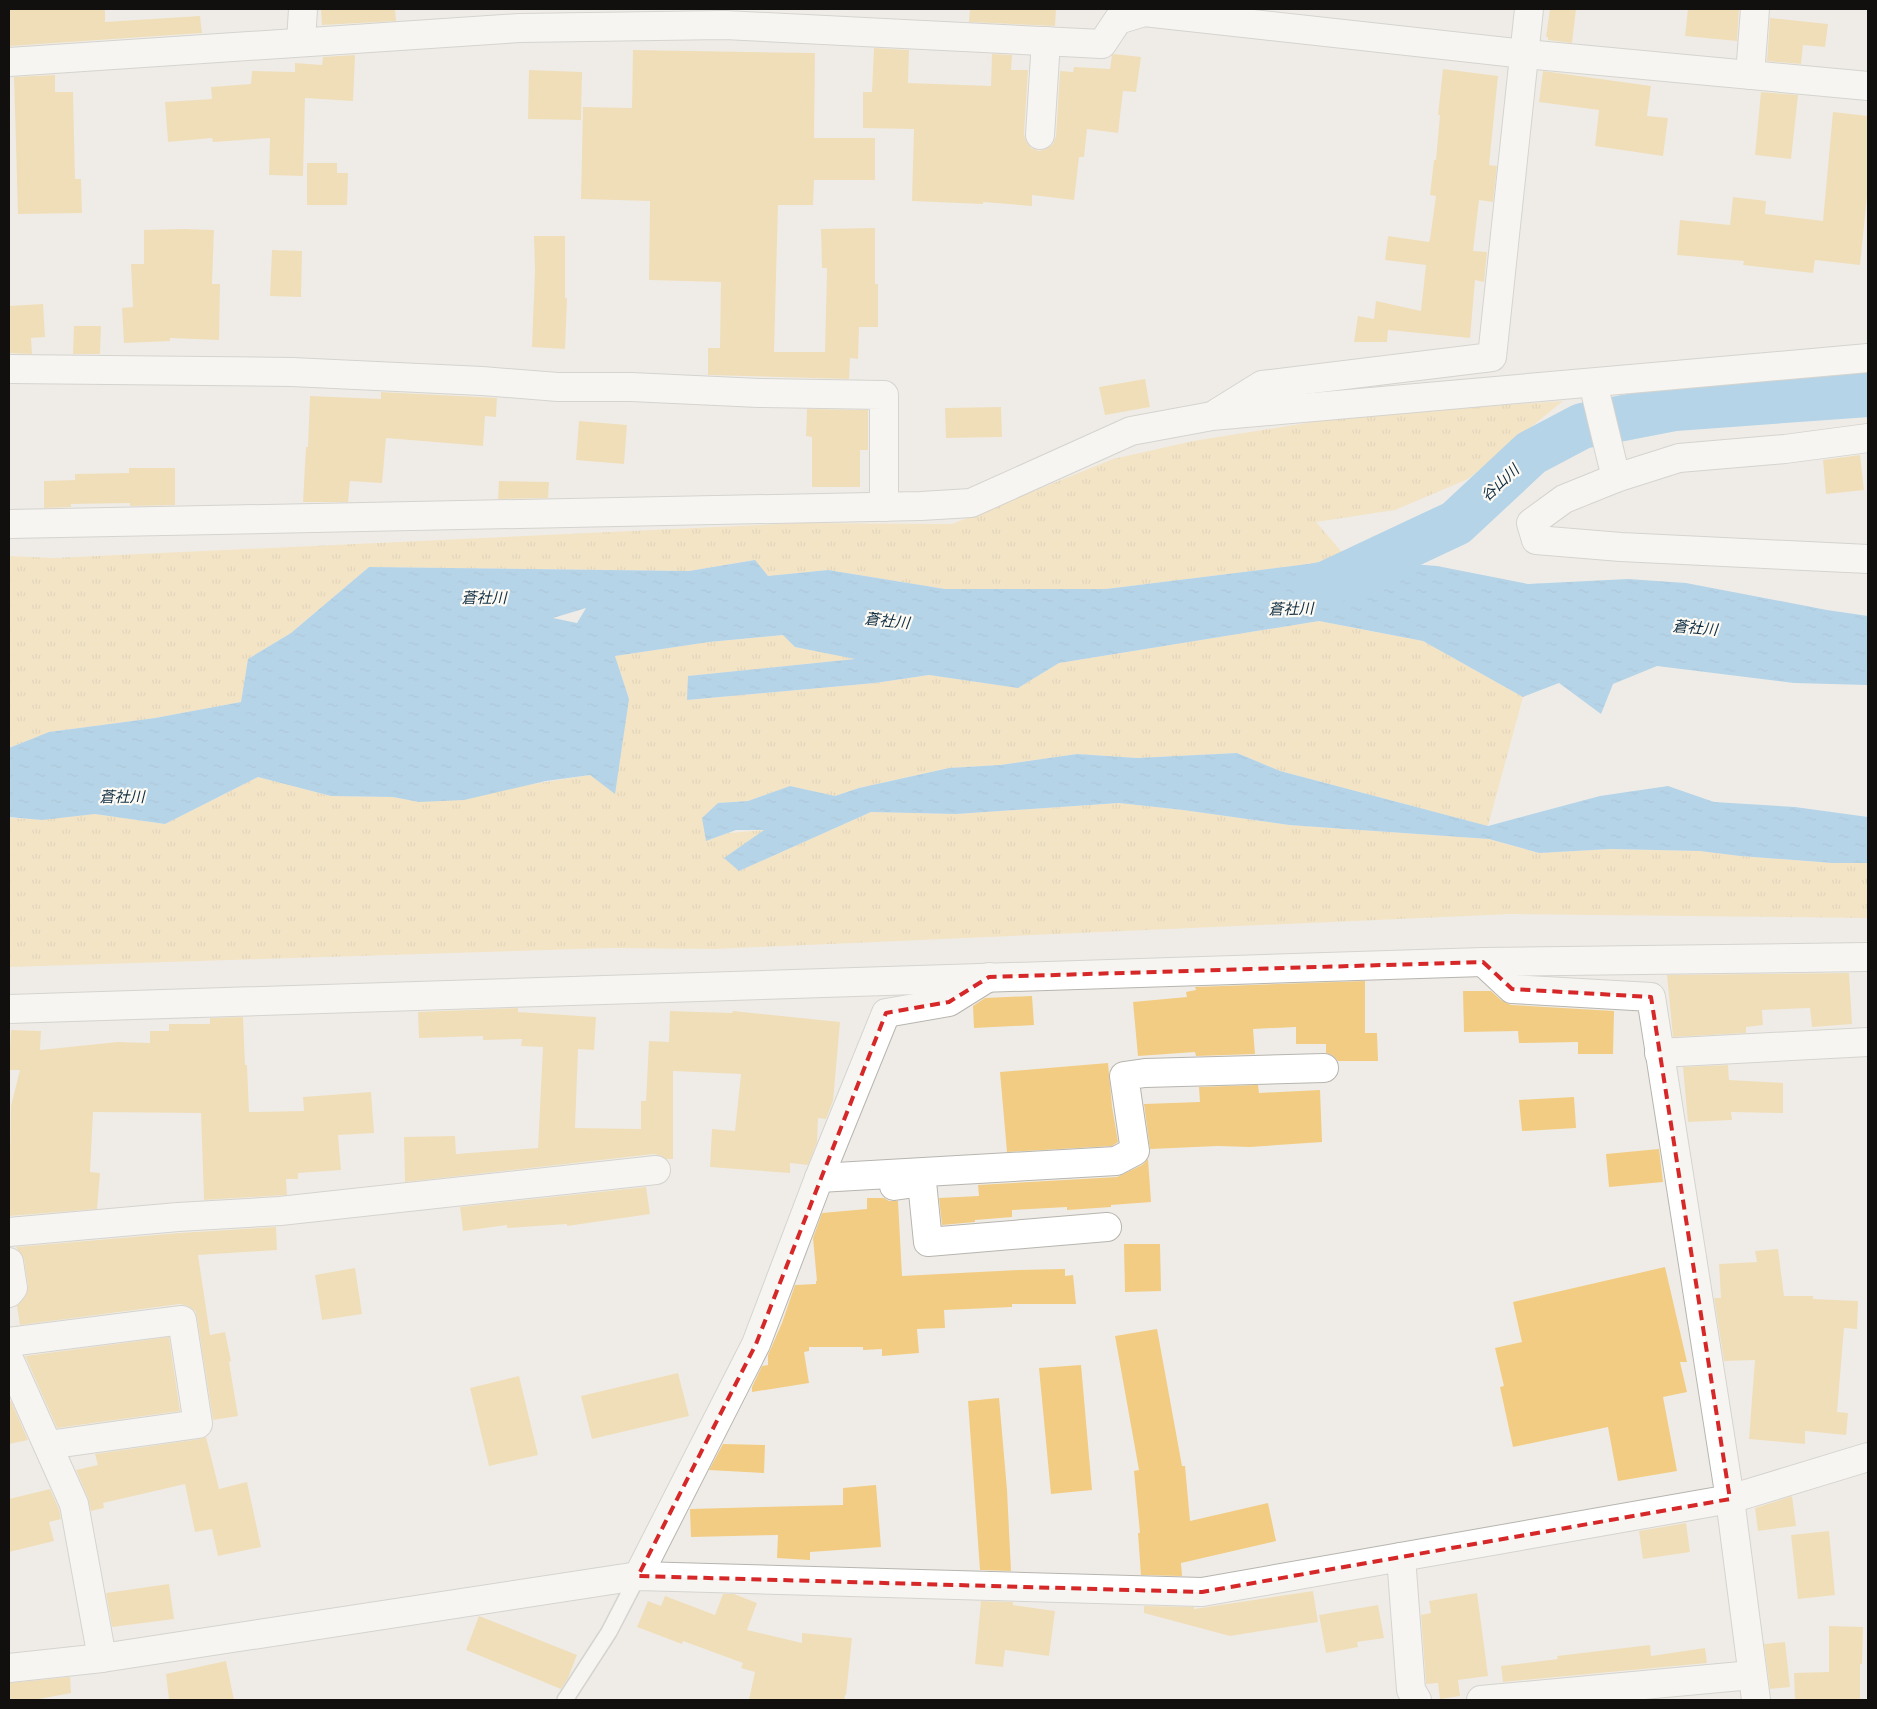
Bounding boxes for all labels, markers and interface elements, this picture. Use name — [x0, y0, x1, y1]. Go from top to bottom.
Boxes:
water label: 谷山川 — [1477, 460, 1524, 505]
water label: 蒼社川 — [461, 589, 508, 607]
water label: 蒼社川 — [1268, 600, 1316, 618]
water label: 蒼社川 — [864, 610, 912, 633]
water label: 蒼社川 — [1672, 617, 1720, 639]
water label: 蒼社川 — [99, 788, 146, 806]

